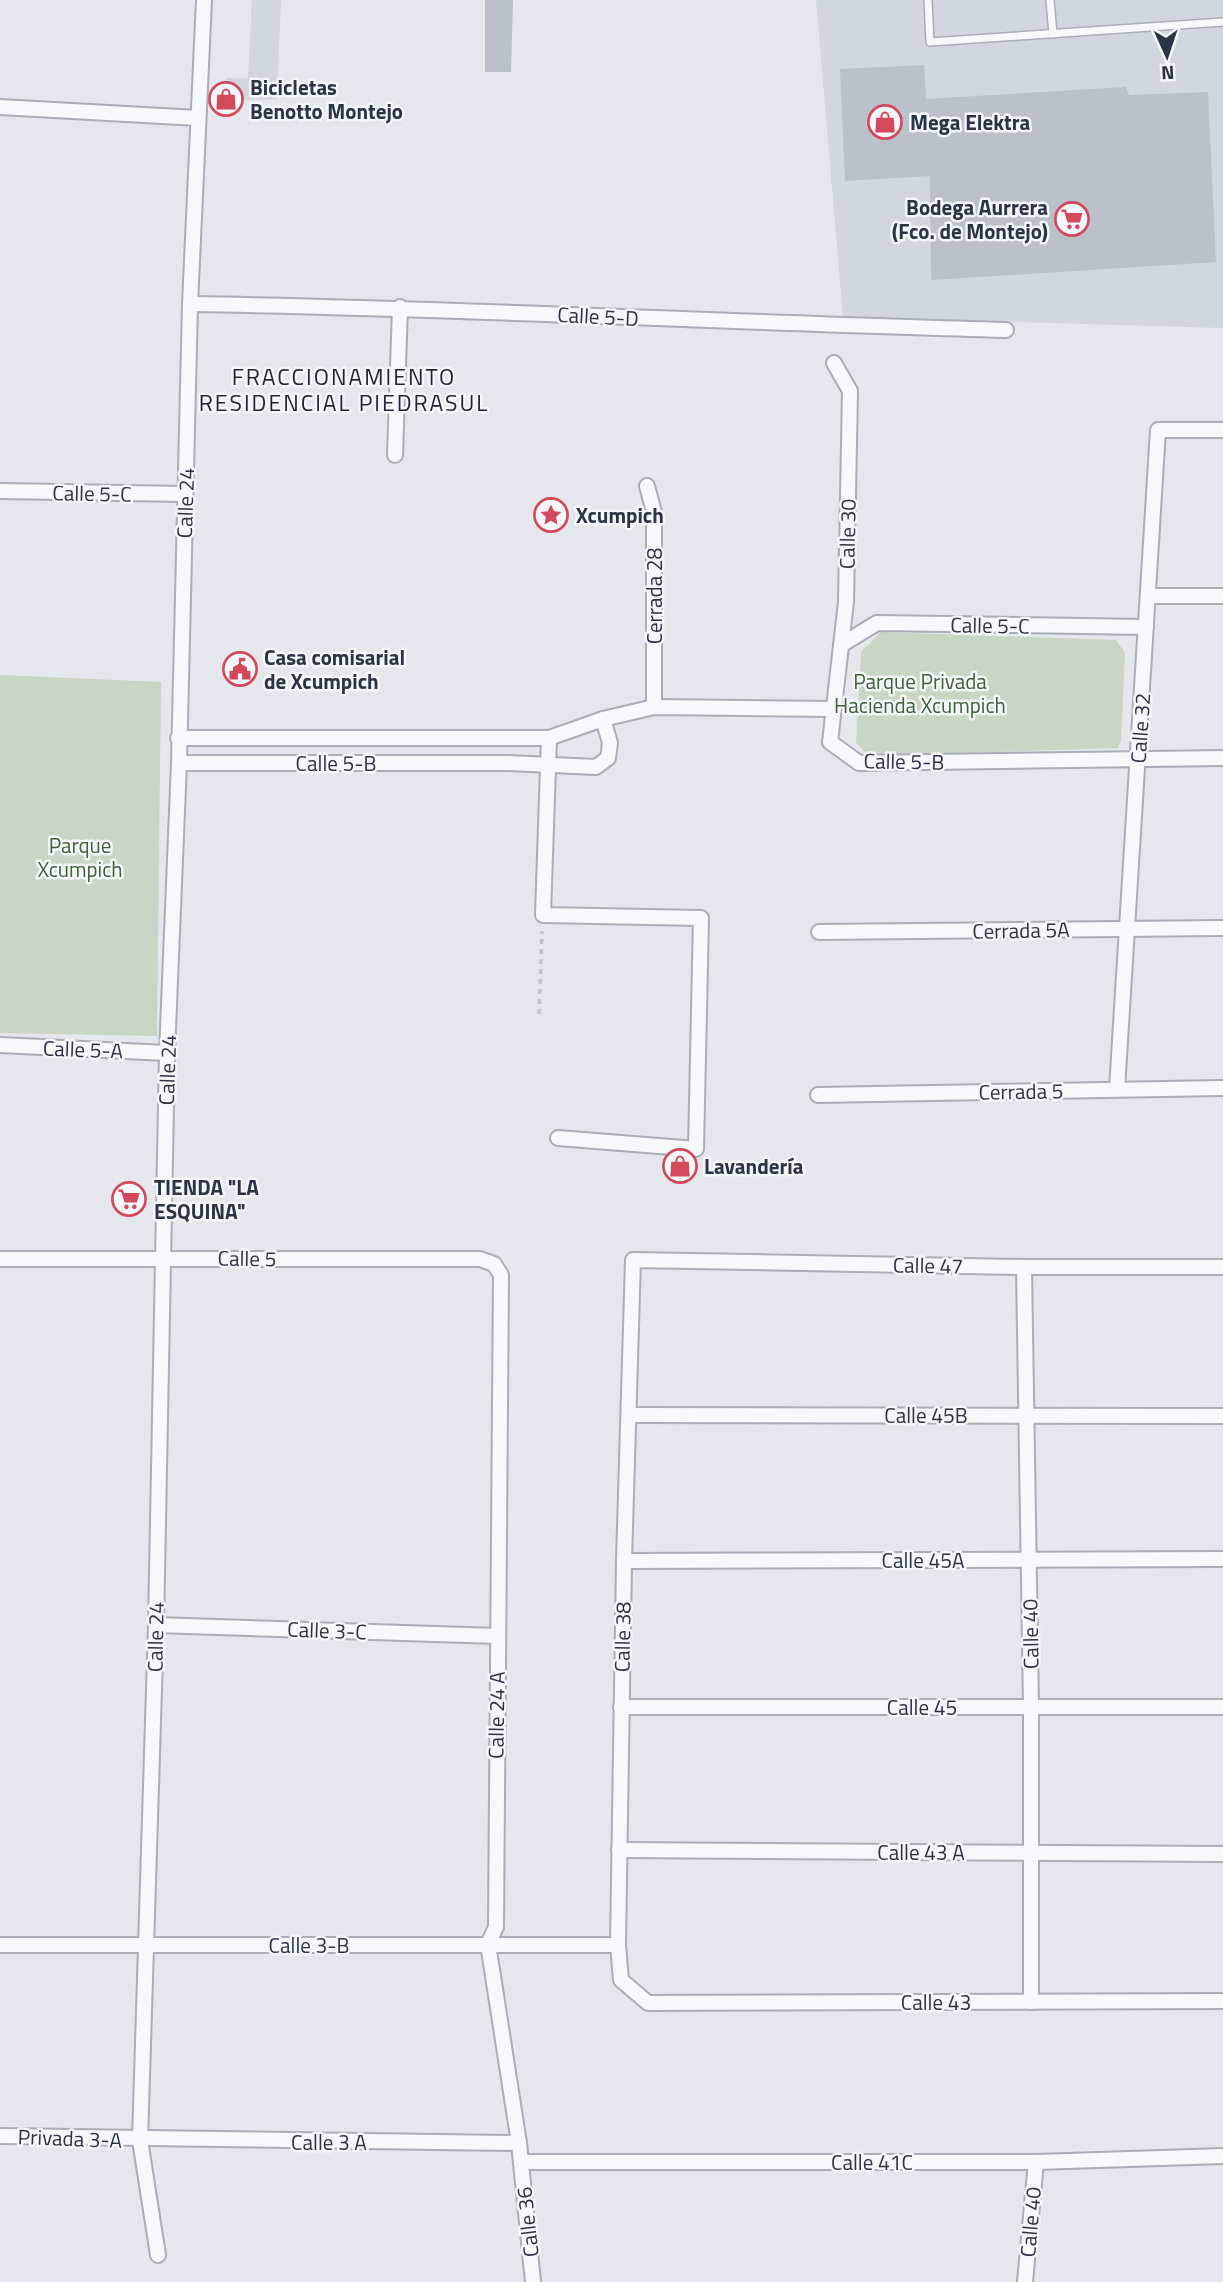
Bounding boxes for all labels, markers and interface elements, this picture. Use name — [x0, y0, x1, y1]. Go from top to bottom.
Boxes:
north arrow — [1132, 21, 1202, 91]
text: N — [1161, 59, 1175, 88]
place label: Bicicletas Benotto Montejo — [250, 71, 403, 127]
shop icon: Bicicletas Benotto Montejo — [207, 80, 245, 118]
shop icon: Mega Elektra — [866, 103, 904, 141]
place label: Mega Elektra — [910, 106, 1030, 138]
place label: Bodega Aurrera (Fco. de Montejo) — [892, 191, 1048, 247]
supermarket icon: Bodega Aurrera (Fco. de Montejo) — [1053, 200, 1091, 238]
street label: Calle 5-D — [557, 298, 639, 334]
district label: FRACCIONAMIENTO RESIDENCIAL PIEDRASUL — [199, 359, 489, 420]
street label: Calle 24 — [168, 467, 202, 539]
street label: Calle 5-C — [52, 476, 132, 510]
place icon: Xcumpich — [532, 496, 570, 534]
place label: Xcumpich — [576, 499, 664, 531]
street label: Calle 30 — [830, 499, 864, 569]
street label: Cerrada 28 — [638, 547, 670, 644]
street label: Calle 5-C — [950, 608, 1030, 642]
place label: Casa comisarial de Xcumpich — [264, 641, 405, 697]
public building icon: Casa comisarial de Xcumpich — [221, 650, 259, 688]
park label: Parque Privada Hacienda Xcumpich — [834, 665, 1006, 721]
street label: Calle 32 — [1122, 692, 1158, 764]
street label: Calle 5-B — [863, 744, 945, 778]
street label: Calle 5-B — [296, 747, 376, 779]
park label: Parque Xcumpich — [37, 829, 123, 885]
street label: Cerrada 5A — [972, 913, 1070, 947]
street label: Calle 5-A — [42, 1032, 124, 1066]
street label: Calle 24 — [150, 1034, 184, 1106]
street label: Cerrada 5 — [978, 1074, 1064, 1108]
shop icon: Lavandería — [661, 1147, 699, 1185]
place label: Lavandería — [704, 1150, 804, 1182]
place label: TIENDA "LA ESQUINA" — [154, 1171, 259, 1227]
supermarket icon: TIENDA "LA ESQUINA" — [110, 1180, 148, 1218]
street label: Calle 5 — [217, 1241, 277, 1275]
street label: Calle 47 — [893, 1248, 963, 1282]
street label: Calle 45B — [884, 1399, 968, 1431]
street label: Calle 45A — [882, 1544, 965, 1576]
street label: Calle 40 — [1013, 1599, 1047, 1669]
street label: Calle 38 — [605, 1601, 639, 1672]
street label: Calle 24 — [138, 1602, 172, 1672]
street label: Calle 3-C — [287, 1613, 367, 1647]
street label: Calle 24 A — [479, 1670, 513, 1759]
street label: Calle 45 — [887, 1691, 957, 1723]
street label: Calle 43 A — [877, 1836, 965, 1868]
street label: Calle 3-B — [269, 1929, 349, 1961]
street label: Calle 43 — [901, 1986, 971, 2018]
street label: Privada 3-A — [17, 2120, 123, 2156]
street label: Calle 3 A — [291, 2126, 367, 2158]
street label: Calle 41C — [831, 2146, 913, 2178]
street label: Calle 36 — [507, 2185, 547, 2259]
street label: Calle 40 — [1011, 2186, 1049, 2258]

